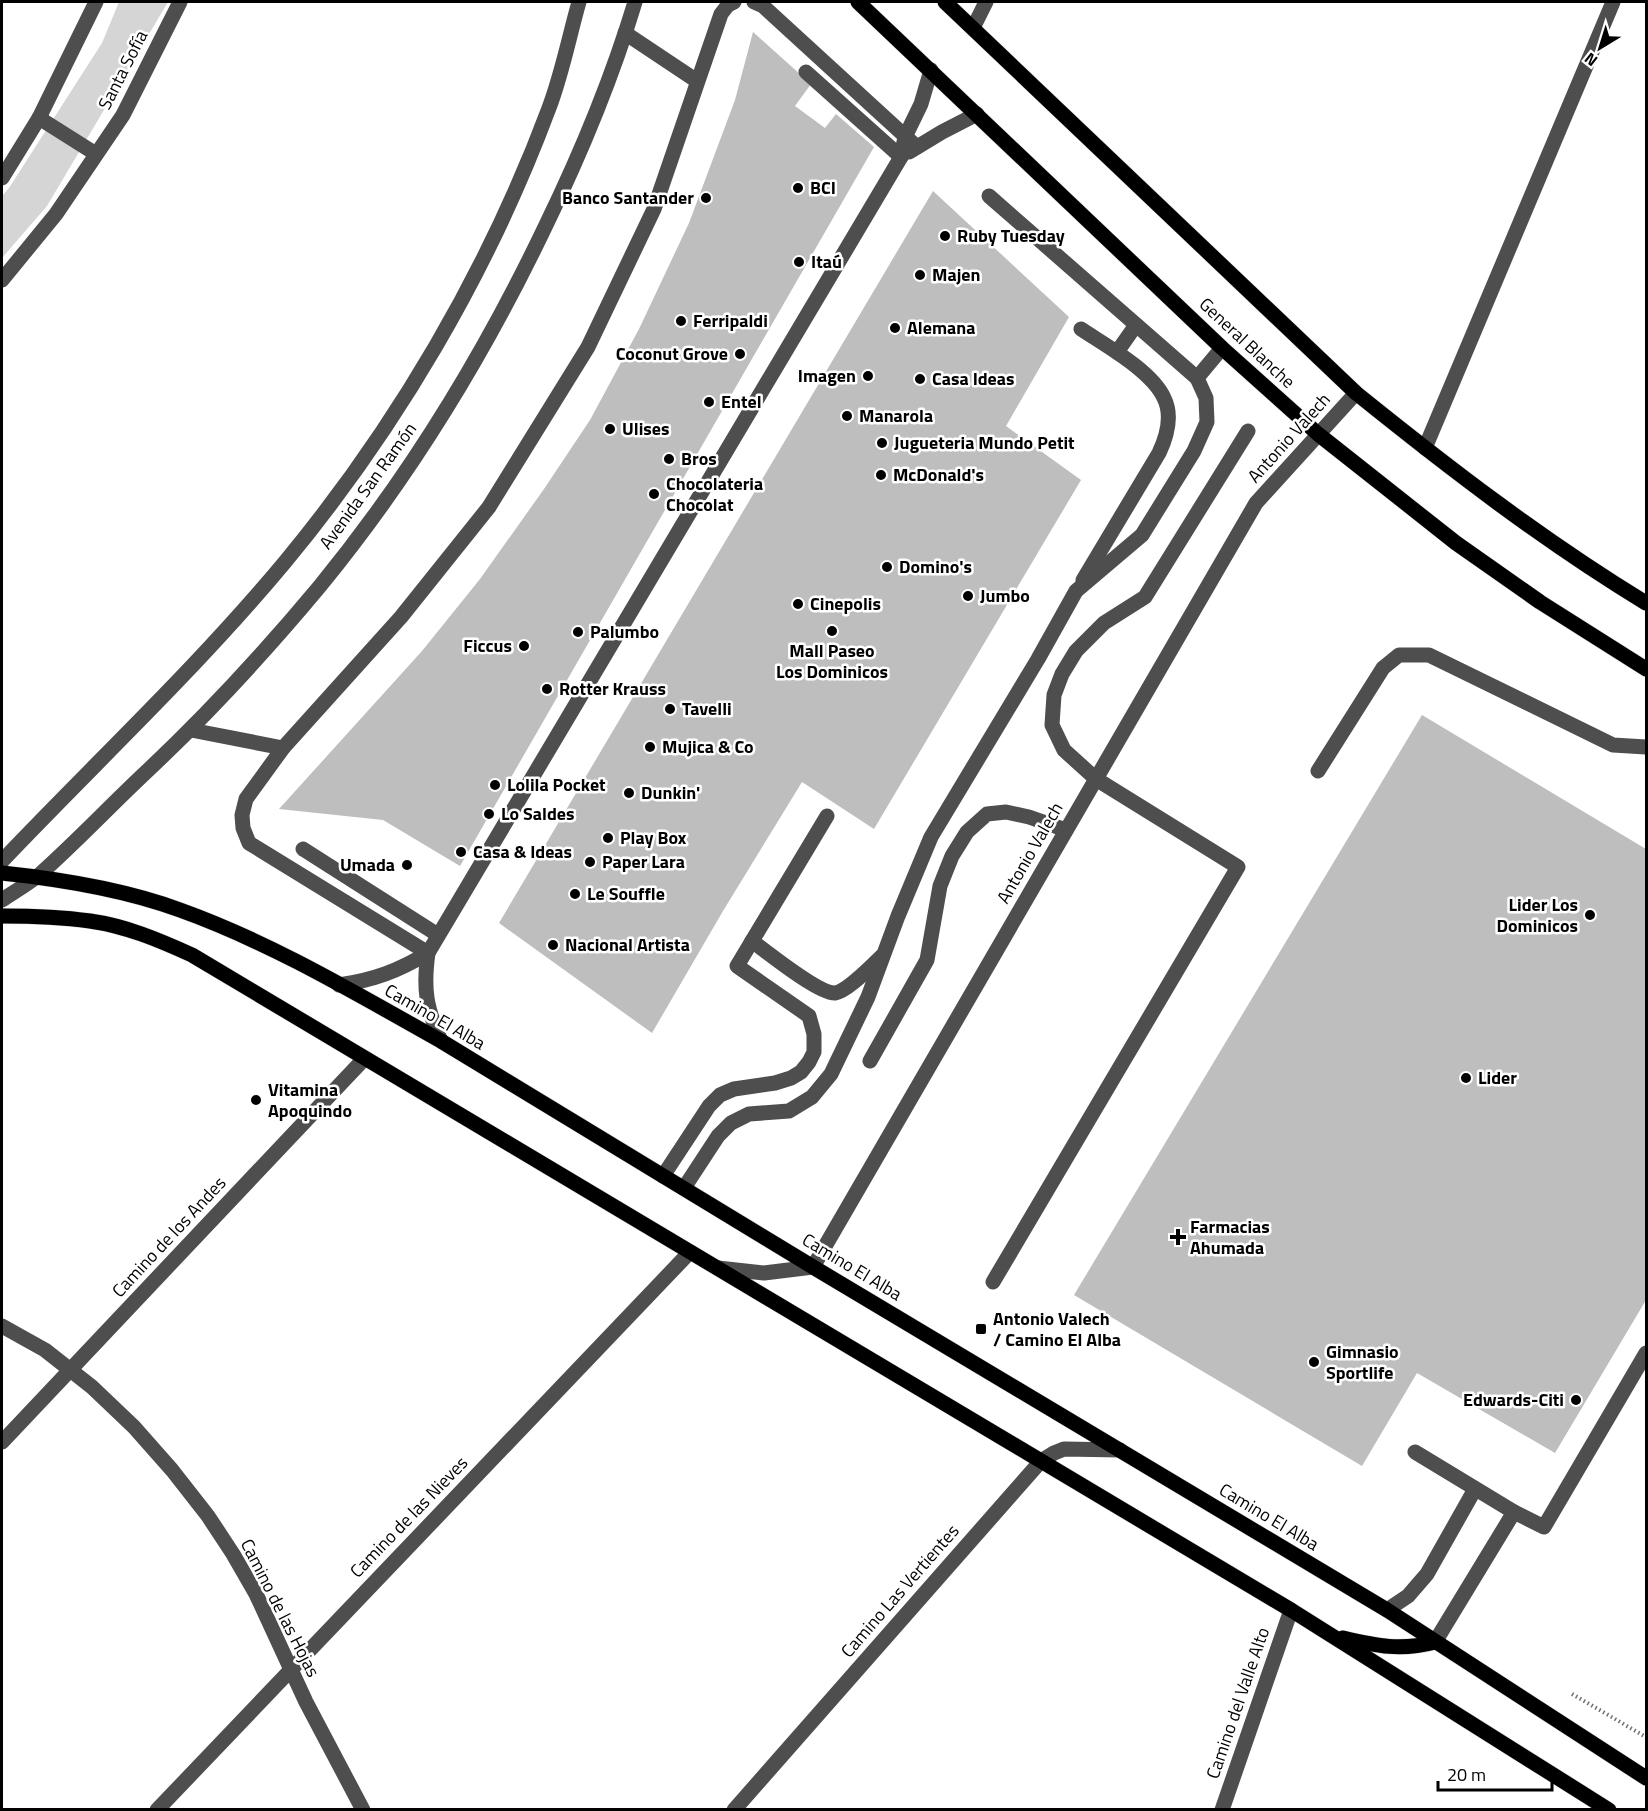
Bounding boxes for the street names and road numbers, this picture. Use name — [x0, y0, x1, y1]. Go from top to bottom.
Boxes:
street label: Santa Sofía — [91, 25, 154, 114]
street label: General Blanche — [1193, 291, 1301, 394]
street label: Antonio Valech — [1241, 387, 1336, 489]
street label: Avenida San Ramón — [312, 417, 423, 555]
street label: Antonio Valech — [990, 797, 1070, 908]
street label: Camino El Alba — [380, 977, 491, 1056]
street label: Camino de los Andes — [105, 1170, 232, 1303]
street label: Camino El Alba — [797, 1226, 907, 1307]
street label: Camino de las Nieves — [343, 1450, 474, 1584]
street label: Camino El Alba — [1214, 1476, 1324, 1557]
street label: Camino Las Vertientes — [834, 1518, 965, 1663]
street label: Camino de las Hojas — [234, 1534, 327, 1682]
street label: Camino del Valle Alto — [1199, 1623, 1276, 1782]

